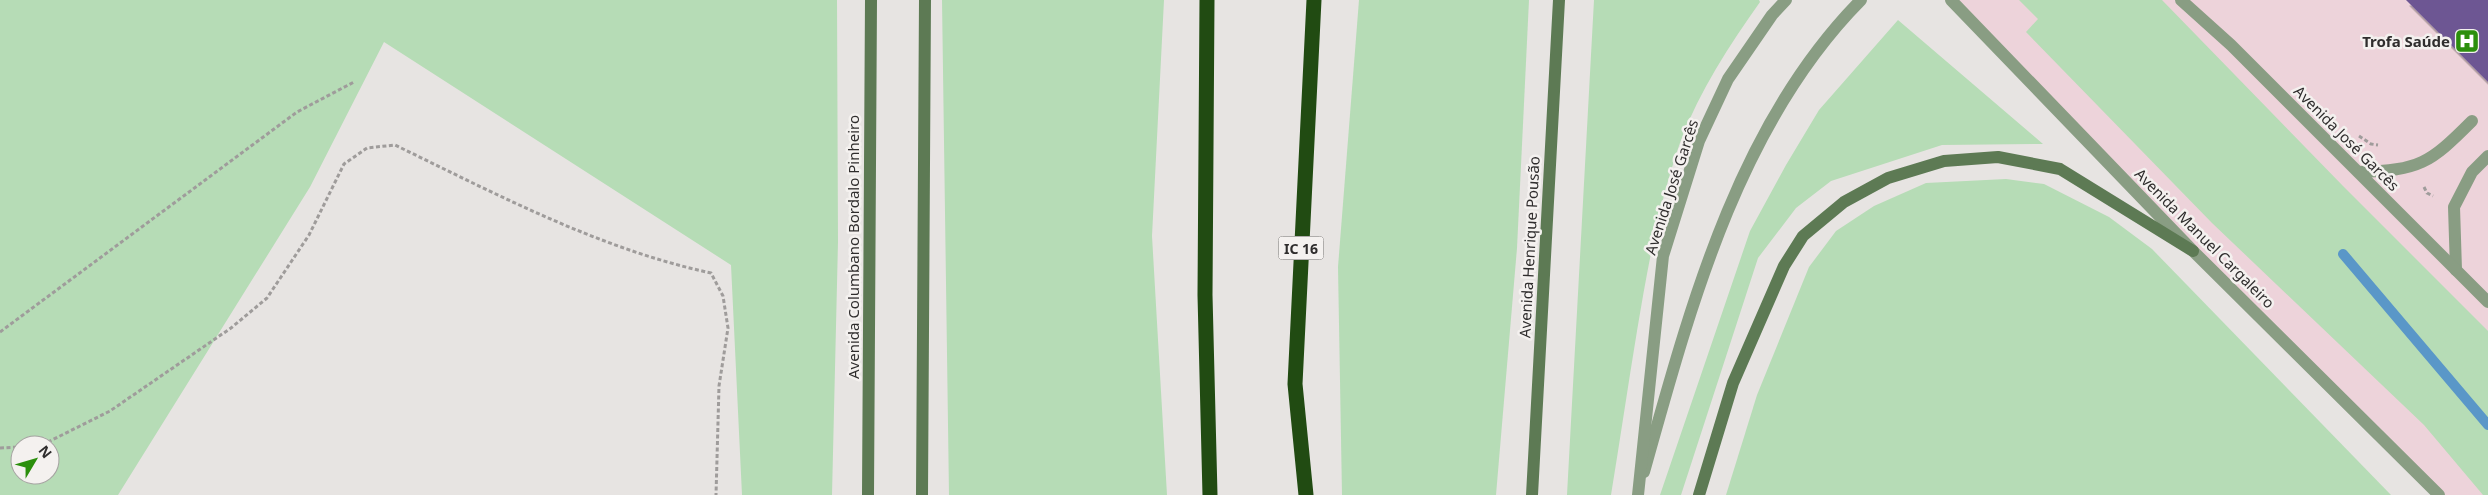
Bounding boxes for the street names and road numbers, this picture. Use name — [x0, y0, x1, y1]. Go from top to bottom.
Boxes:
street label: Avenida José Garcês — [2290, 81, 2404, 195]
street label: Avenida Columbano Bordalo Pinheiro — [843, 115, 863, 379]
street label: Avenida José Garcês — [1640, 117, 1702, 257]
street label: Avenida Henrique Pousão — [1514, 155, 1544, 339]
street label: Avenida Manuel Cargaleiro — [2131, 164, 2279, 312]
road number: IC 16 — [1278, 237, 1324, 260]

